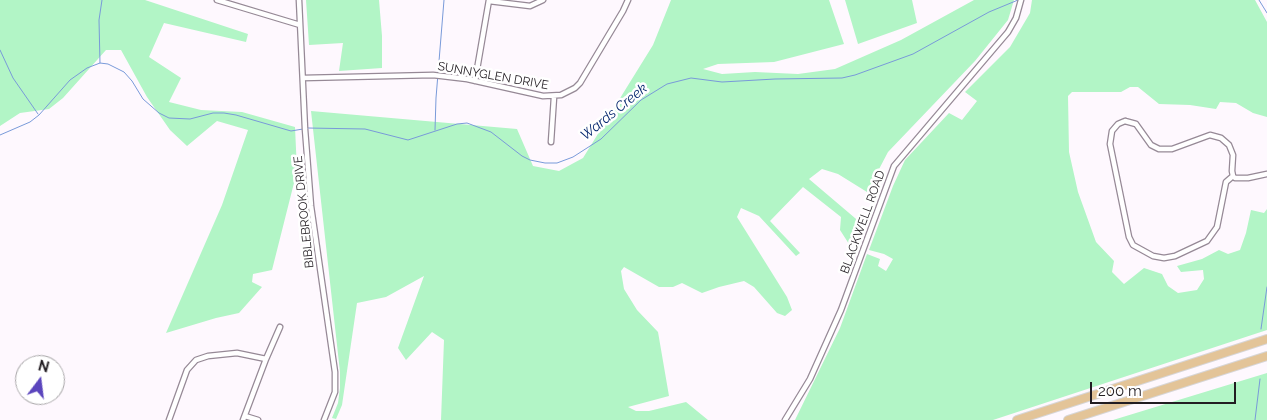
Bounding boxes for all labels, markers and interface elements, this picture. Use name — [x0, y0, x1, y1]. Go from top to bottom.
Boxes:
street label: SUNNYGLEN DRIVE — [437, 59, 549, 93]
water label: Wards Creek — [577, 80, 651, 144]
street label: BIBLEBROOK DRIVE — [291, 155, 317, 269]
street label: BLACKWELL ROAD — [838, 168, 888, 276]
north arrow — [15, 355, 65, 405]
text: N — [36, 357, 51, 376]
scale bar — [1092, 372, 1238, 404]
text: 200 m — [1098, 382, 1142, 400]

